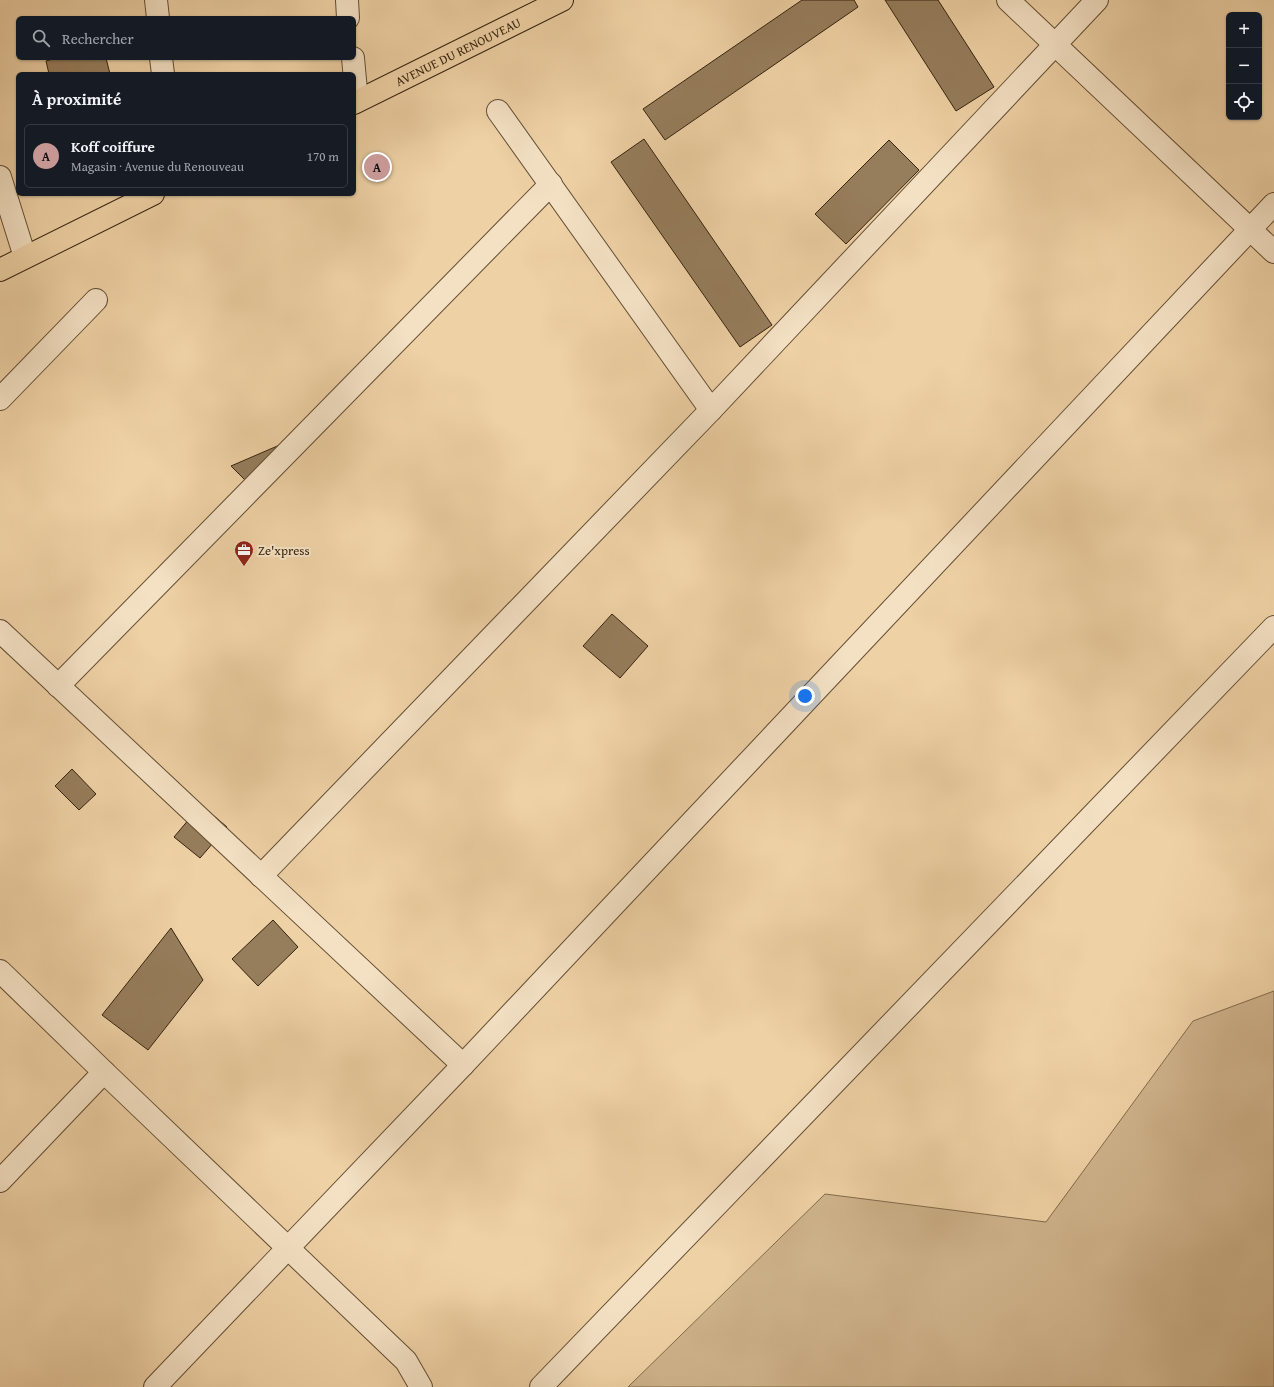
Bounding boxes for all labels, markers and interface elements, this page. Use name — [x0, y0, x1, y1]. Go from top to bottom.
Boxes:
map controls — [1226, 12, 1262, 120]
button: + — [1226, 12, 1262, 48]
street label: AVENUE DU RENOUVEAU — [392, 13, 525, 91]
search box — [16, 16, 356, 60]
icon: search — [30, 27, 52, 49]
text: Rechercher — [62, 28, 134, 49]
button: − — [1226, 48, 1262, 84]
button: locate — [1226, 84, 1262, 120]
text: À proximité — [32, 86, 121, 111]
text: Koff coiffure — [71, 136, 155, 157]
text: A — [42, 147, 50, 166]
text: 170 m — [307, 147, 339, 166]
pin: A — [364, 152, 390, 182]
text: Magasin · Avenue du Renouveau — [71, 157, 244, 176]
office icon: Ze'xpress — [233, 539, 255, 567]
place label: Ze'xpress — [258, 541, 310, 560]
your location — [795, 686, 815, 706]

